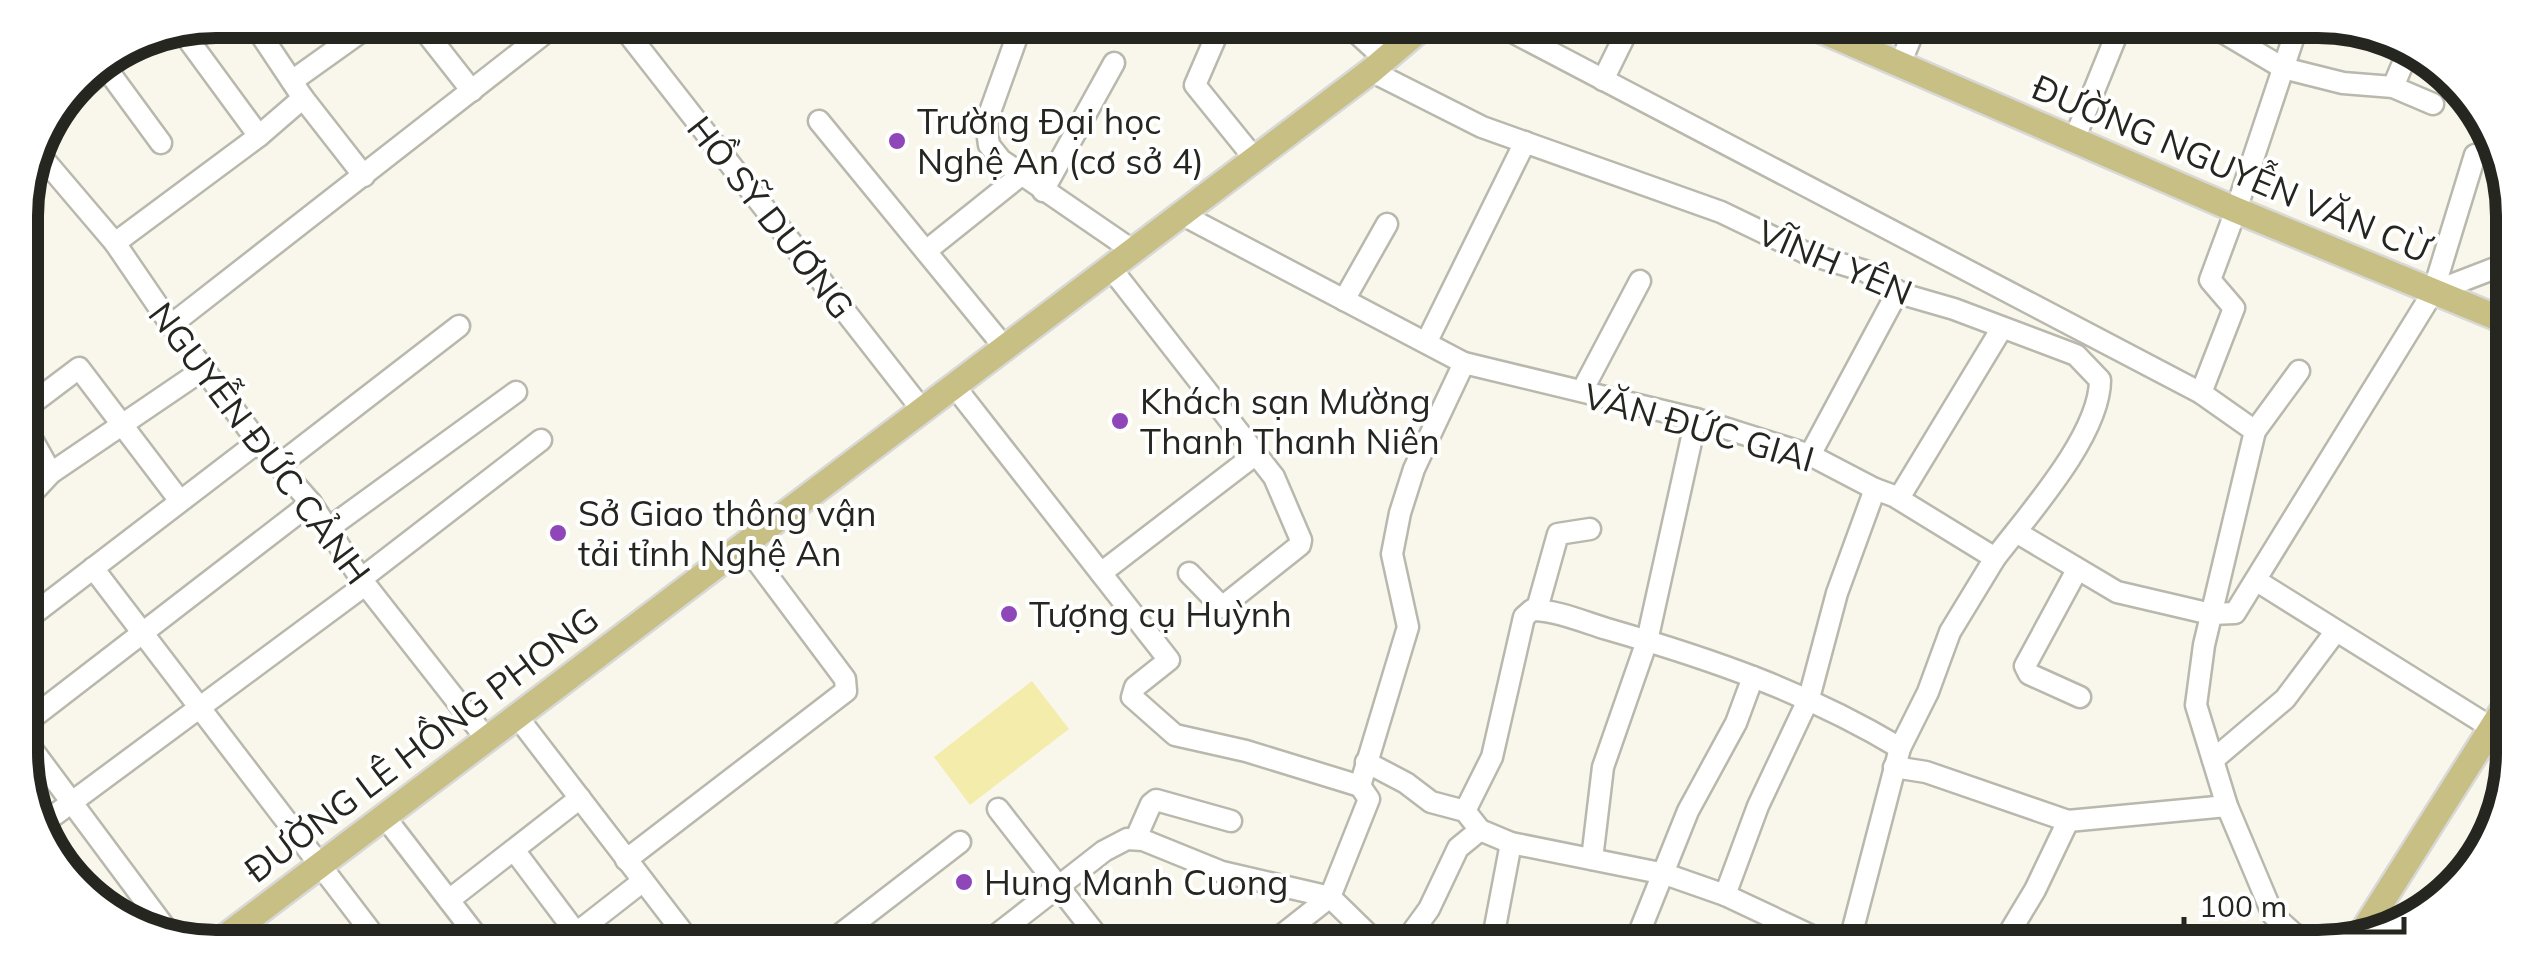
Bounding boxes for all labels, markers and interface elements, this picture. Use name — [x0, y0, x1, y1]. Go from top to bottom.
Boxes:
street label: ĐƯỜNG NGUYỄN VĂN CỪ — [2026, 63, 2439, 273]
place label: Trường Đại học Nghệ An (cơ sở 4) — [917, 99, 1204, 183]
street label: HỒ SỸ DƯƠNG — [678, 106, 865, 327]
marker: Trường Đại học Nghệ An (cơ sở 4) — [886, 130, 908, 152]
street label: VĨNH YÊN — [1751, 210, 1919, 314]
street label: NGUYỄN ĐỨC CẢNH — [140, 293, 381, 593]
street label: VĂN ĐỨC GIAI — [1579, 373, 1819, 481]
place label: Khách sạn Mường Thanh Thanh Niên — [1140, 379, 1440, 463]
marker: Khách sạn Mường Thanh Thanh Niên — [1109, 410, 1131, 432]
place label: Sở Giao thông vận tải tỉnh Nghệ An — [578, 491, 877, 575]
marker: Sở Giao thông vận tải tỉnh Nghệ An — [547, 522, 569, 544]
place label: Tượng cụ Huỳnh — [1029, 592, 1292, 636]
street label: ĐƯỜNG LÊ HỒNG PHONG — [235, 596, 607, 891]
marker: Tượng cụ Huỳnh — [998, 603, 1020, 625]
place label: Hung Manh Cuong — [984, 860, 1288, 904]
marker: Hung Manh Cuong — [953, 871, 975, 893]
scale bar — [2184, 872, 2404, 934]
text: 100 m — [2199, 887, 2287, 925]

